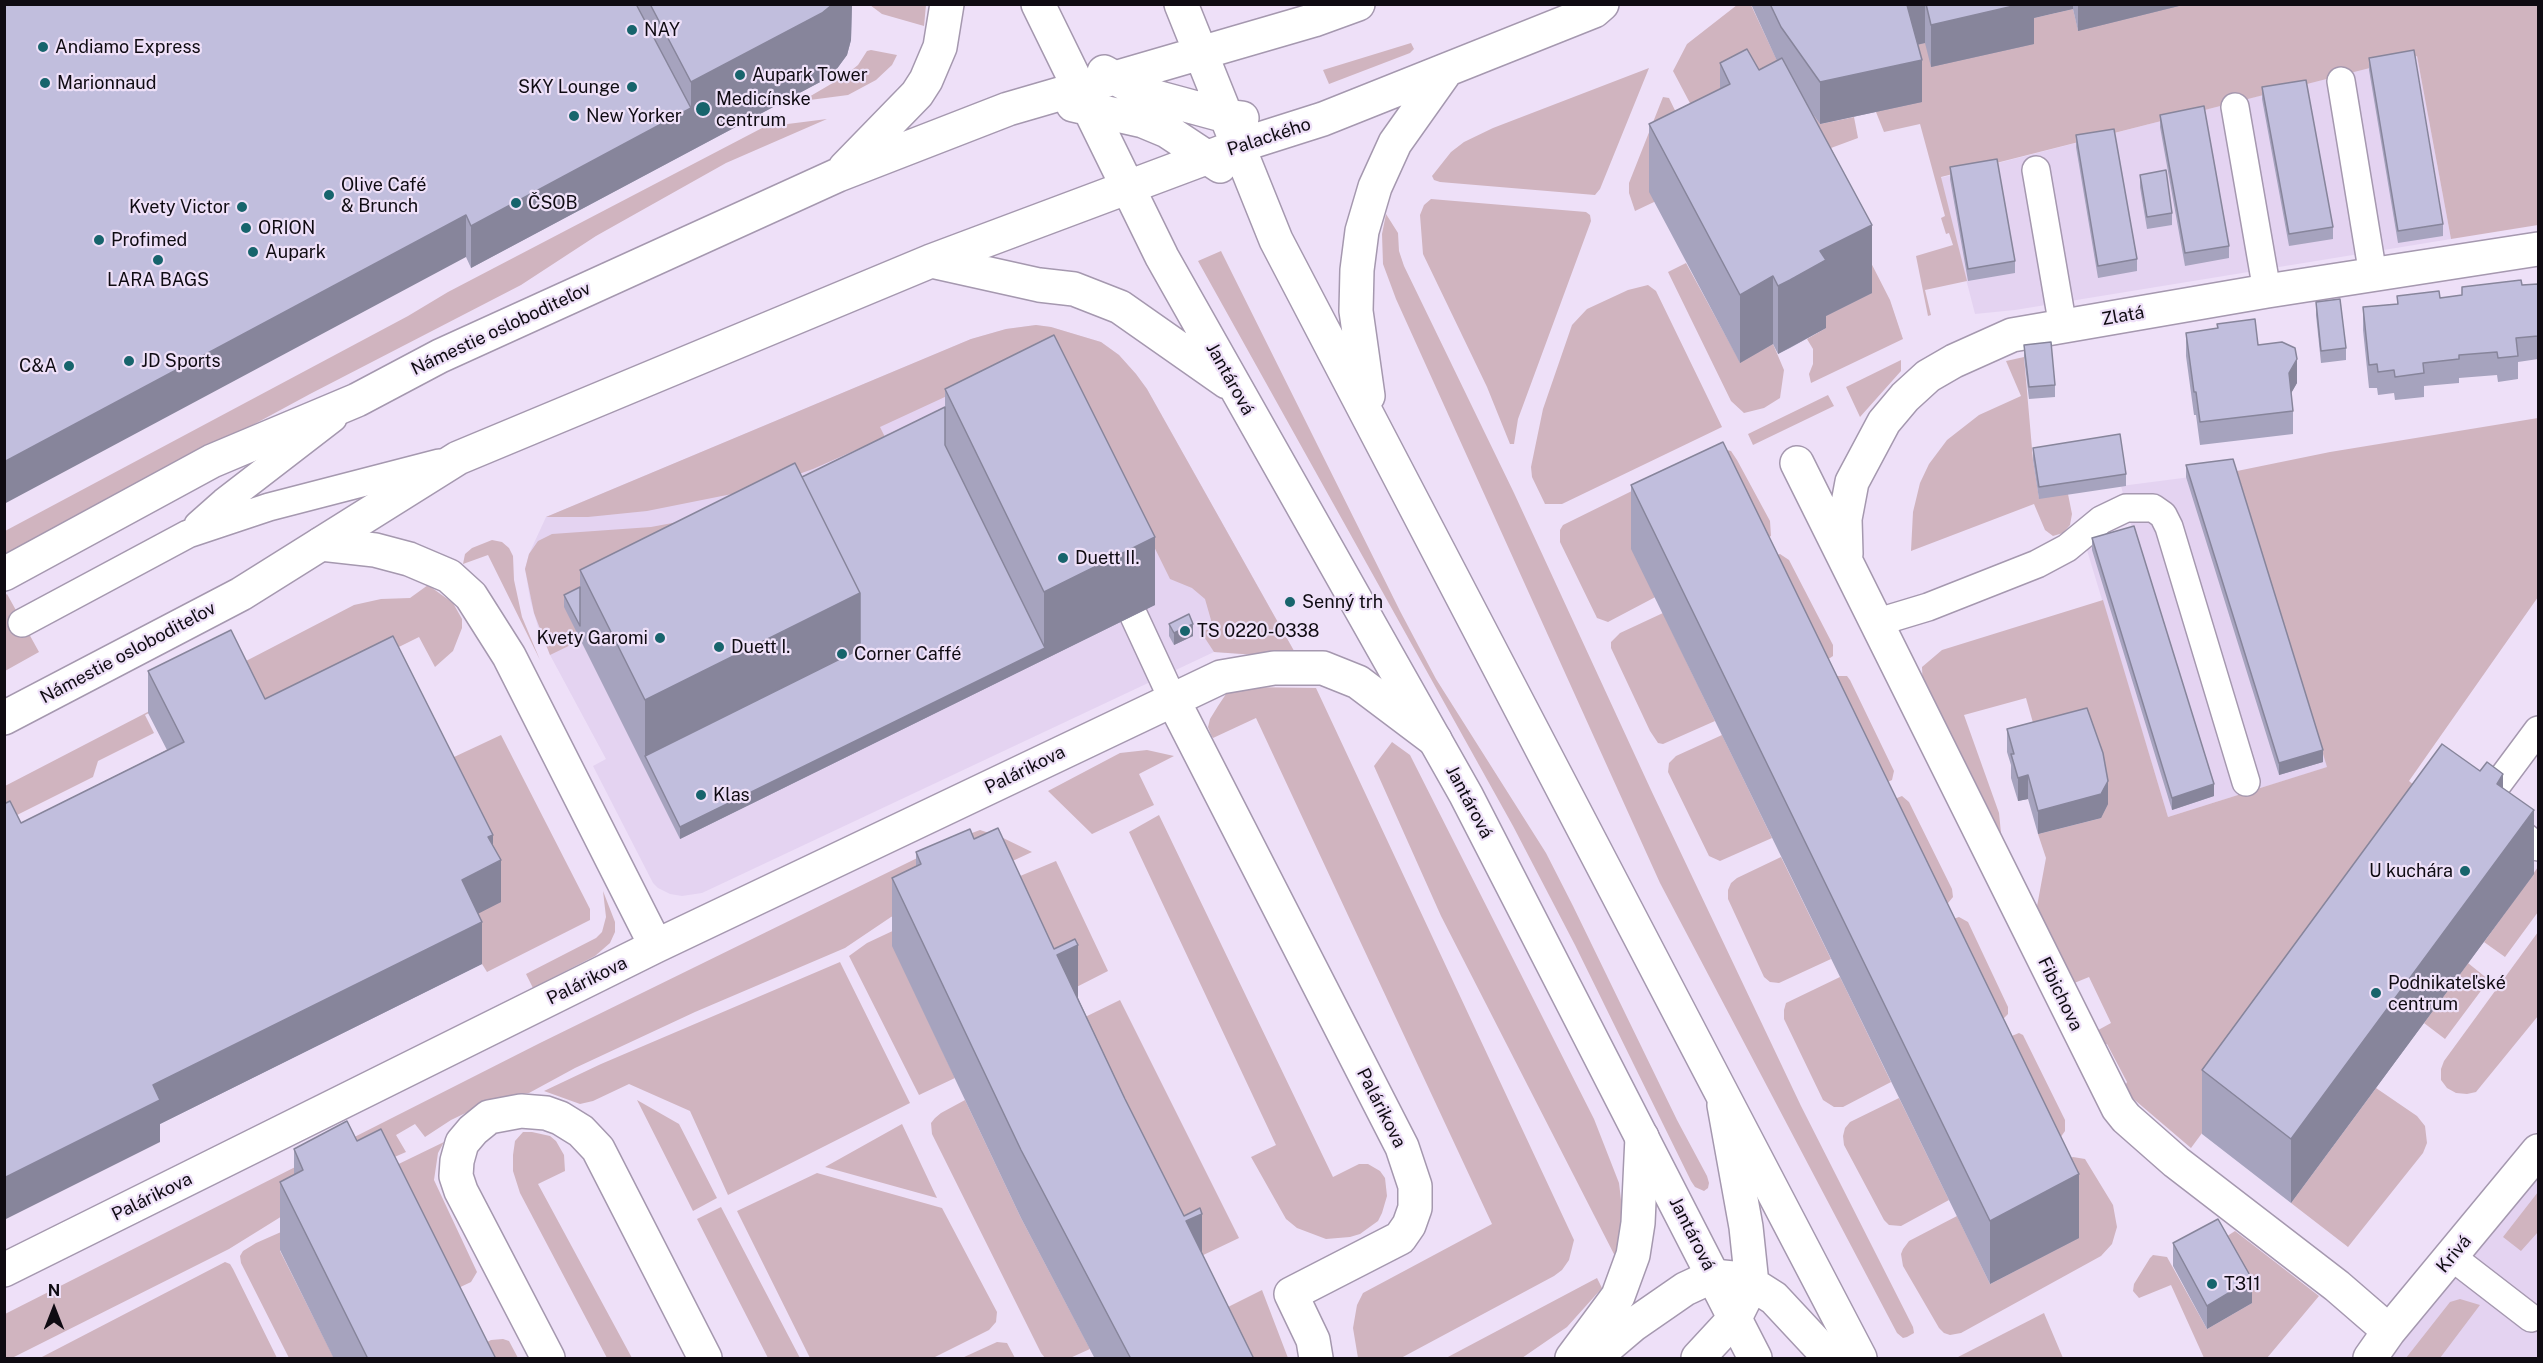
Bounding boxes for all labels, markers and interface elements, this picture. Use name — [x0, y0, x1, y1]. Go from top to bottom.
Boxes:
place label: NAY — [644, 19, 680, 41]
marker: NAY — [625, 23, 639, 37]
place label: Andiamo Express — [55, 36, 201, 58]
marker: Andiamo Express — [36, 40, 50, 54]
place label: Aupark Tower — [752, 64, 868, 86]
marker: Aupark Tower — [733, 68, 747, 82]
place label: Marionnaud — [57, 72, 156, 94]
marker: Marionnaud — [38, 76, 52, 90]
place label: SKY Lounge — [518, 76, 620, 98]
marker: SKY Lounge — [625, 80, 639, 94]
place label: Medicínske centrum — [716, 88, 811, 130]
marker: Medicínske centrum — [694, 100, 712, 118]
place label: New Yorker — [586, 105, 682, 127]
marker: New Yorker — [567, 109, 581, 123]
street label: Palackého — [1224, 113, 1314, 161]
place label: Olive Café & Brunch — [341, 174, 427, 216]
marker: Olive Café & Brunch — [322, 188, 336, 202]
place label: ČSOB — [528, 192, 577, 214]
place label: Kvety Victor — [129, 196, 230, 218]
marker: ČSOB — [509, 196, 523, 210]
marker: Kvety Victor — [235, 200, 249, 214]
place label: ORION — [258, 217, 315, 239]
marker: ORION — [239, 221, 253, 235]
place label: Profimed — [111, 229, 187, 251]
marker: Profimed — [92, 233, 106, 247]
place label: Aupark — [265, 241, 326, 263]
marker: Aupark — [246, 245, 260, 259]
marker: LARA BAGS — [151, 253, 165, 267]
place label: LARA BAGS — [107, 269, 209, 291]
street label: Námestie osloboditeľov — [408, 278, 594, 380]
street label: Zlatá — [2100, 302, 2146, 330]
street label: Jantárová — [1201, 339, 1259, 419]
place label: JD Sports — [141, 350, 221, 372]
marker: JD Sports — [122, 354, 136, 368]
place label: C&A — [19, 355, 57, 377]
marker: C&A — [62, 359, 76, 373]
place label: Duett II. — [1075, 547, 1139, 569]
marker: Duett II. — [1056, 551, 1070, 565]
place label: Senný trh — [1302, 591, 1383, 613]
marker: Senný trh — [1283, 595, 1297, 609]
street label: Námestie osloboditeľov — [37, 598, 219, 708]
place label: TS 0220-0338 — [1197, 620, 1319, 642]
marker: TS 0220-0338 — [1178, 624, 1192, 638]
place label: Kvety Garomi — [537, 627, 648, 649]
marker: Kvety Garomi — [653, 631, 667, 645]
place label: Duett I. — [731, 636, 790, 658]
marker: Duett I. — [712, 640, 726, 654]
place label: Corner Caffé — [854, 643, 961, 665]
marker: Corner Caffé — [835, 647, 849, 661]
street label: Palárikova — [981, 741, 1069, 799]
street label: Jantárová — [1441, 762, 1497, 842]
place label: Klas — [713, 784, 750, 806]
marker: Klas — [694, 788, 708, 802]
place label: U kuchára — [2369, 860, 2453, 882]
marker: U kuchára — [2458, 864, 2472, 878]
street label: Palárikova — [543, 952, 631, 1010]
street label: Fibichova — [2033, 954, 2087, 1034]
place label: Podnikateľské centrum — [2388, 972, 2506, 1014]
marker: Podnikateľské centrum — [2369, 986, 2383, 1000]
street label: Palárikova — [1352, 1064, 1410, 1152]
street label: Palárikova — [108, 1168, 196, 1226]
street label: Jantárová — [1664, 1194, 1720, 1274]
street label: Krivá — [2432, 1231, 2476, 1277]
place label: T311 — [2224, 1273, 2261, 1295]
marker: T311 — [2205, 1277, 2219, 1291]
north arrow — [24, 1279, 84, 1339]
text: N — [48, 1281, 60, 1300]

